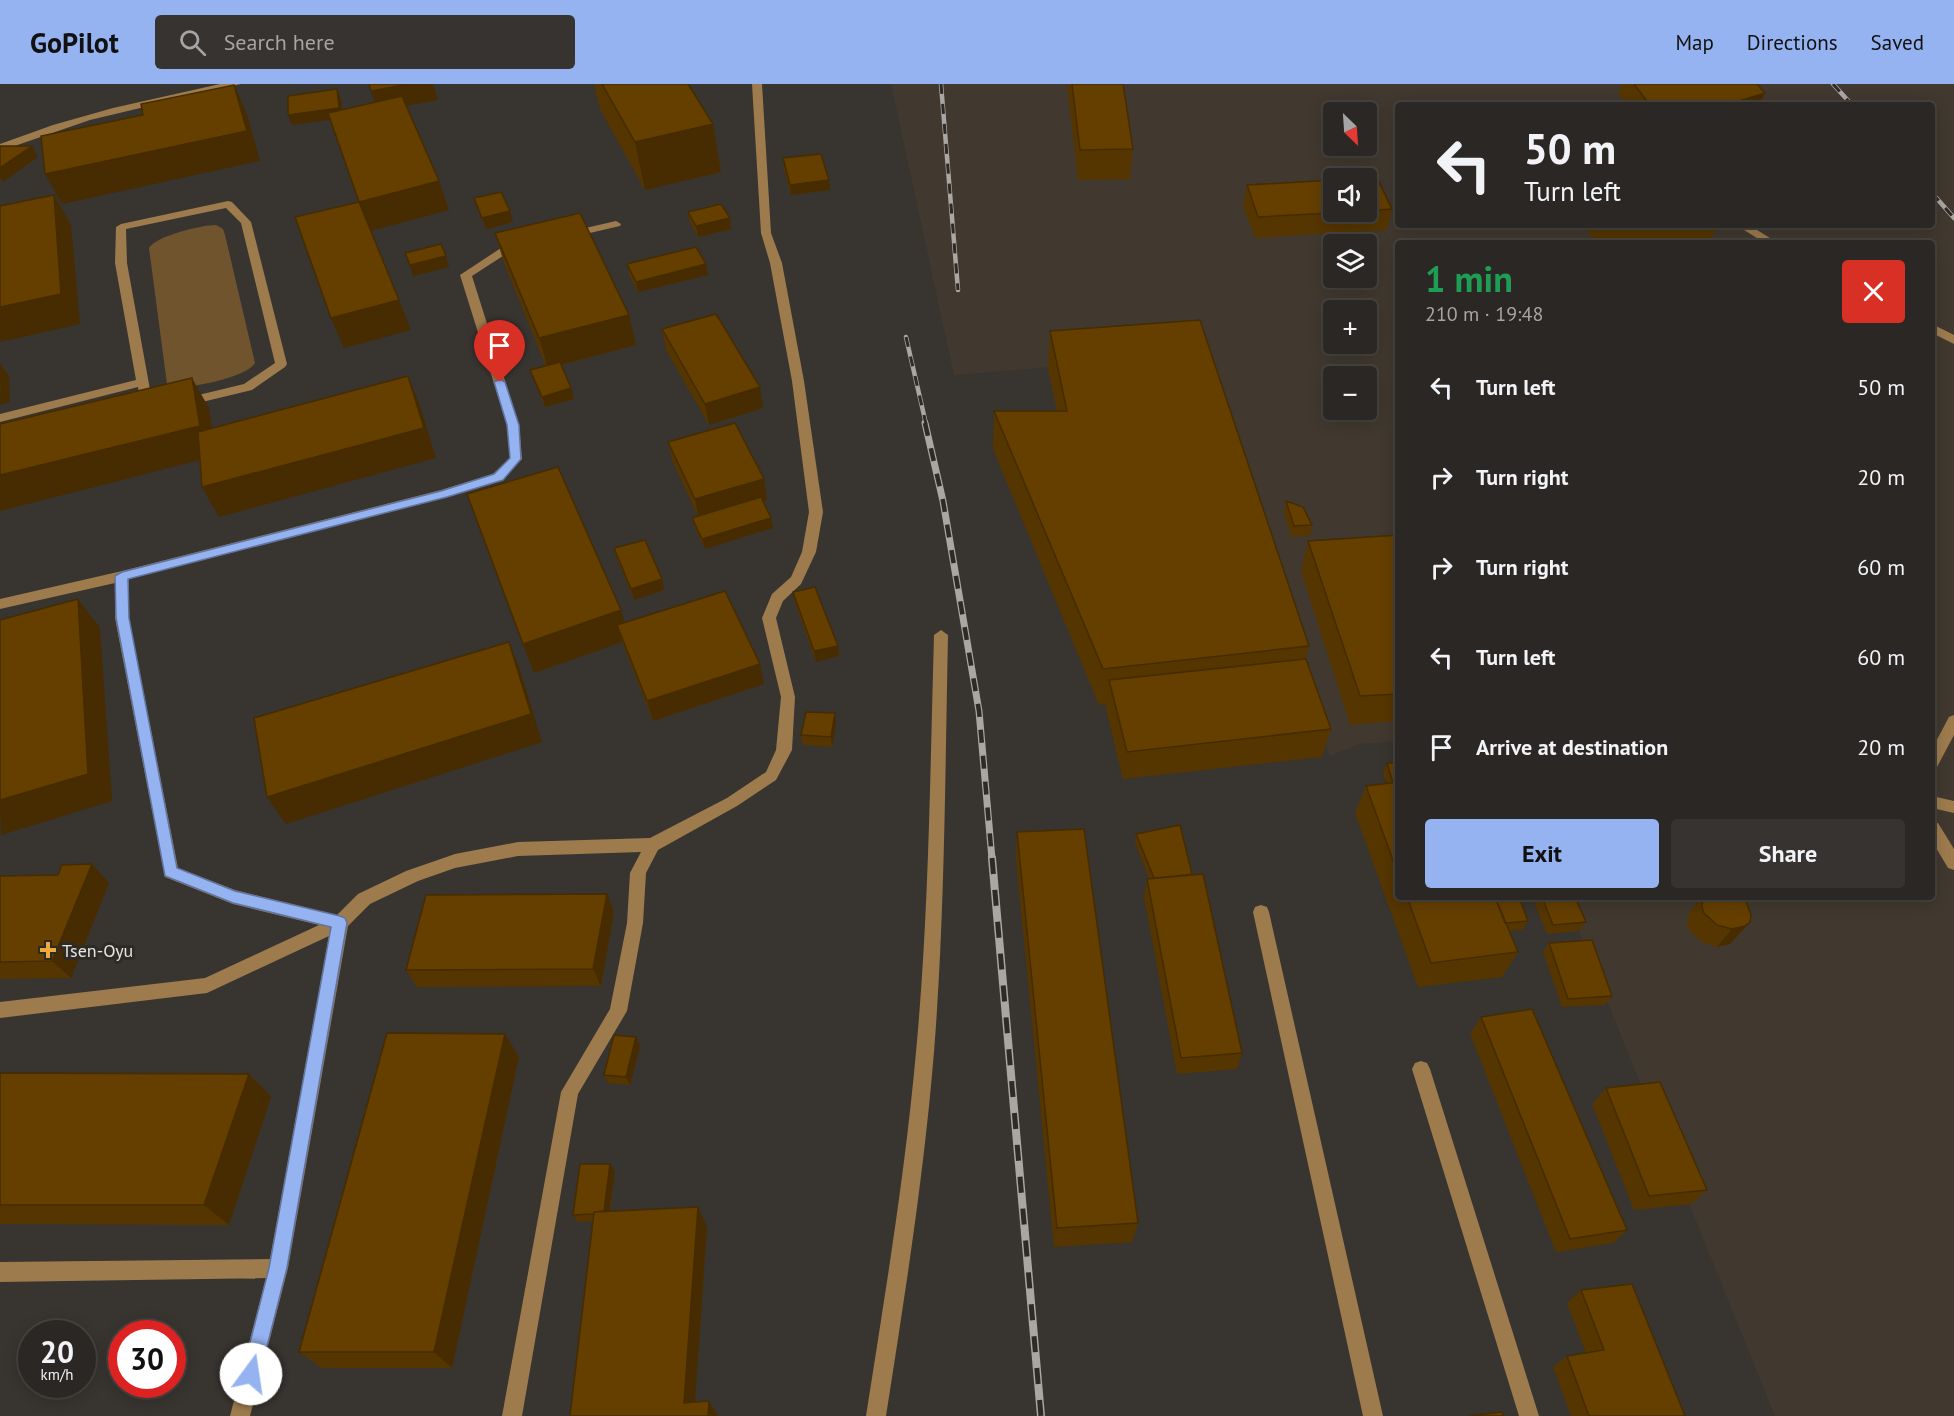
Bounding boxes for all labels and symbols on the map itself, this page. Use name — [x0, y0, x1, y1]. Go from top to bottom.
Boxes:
north arrow — [1323, 102, 1377, 156]
pin — [474, 320, 525, 382]
place label: Tsen-Oyu — [62, 939, 133, 962]
marker: Tsen-Oyu — [39, 941, 57, 959]
speed limit sign: 30 — [108, 1320, 186, 1398]
position arrow — [219, 1342, 283, 1406]

